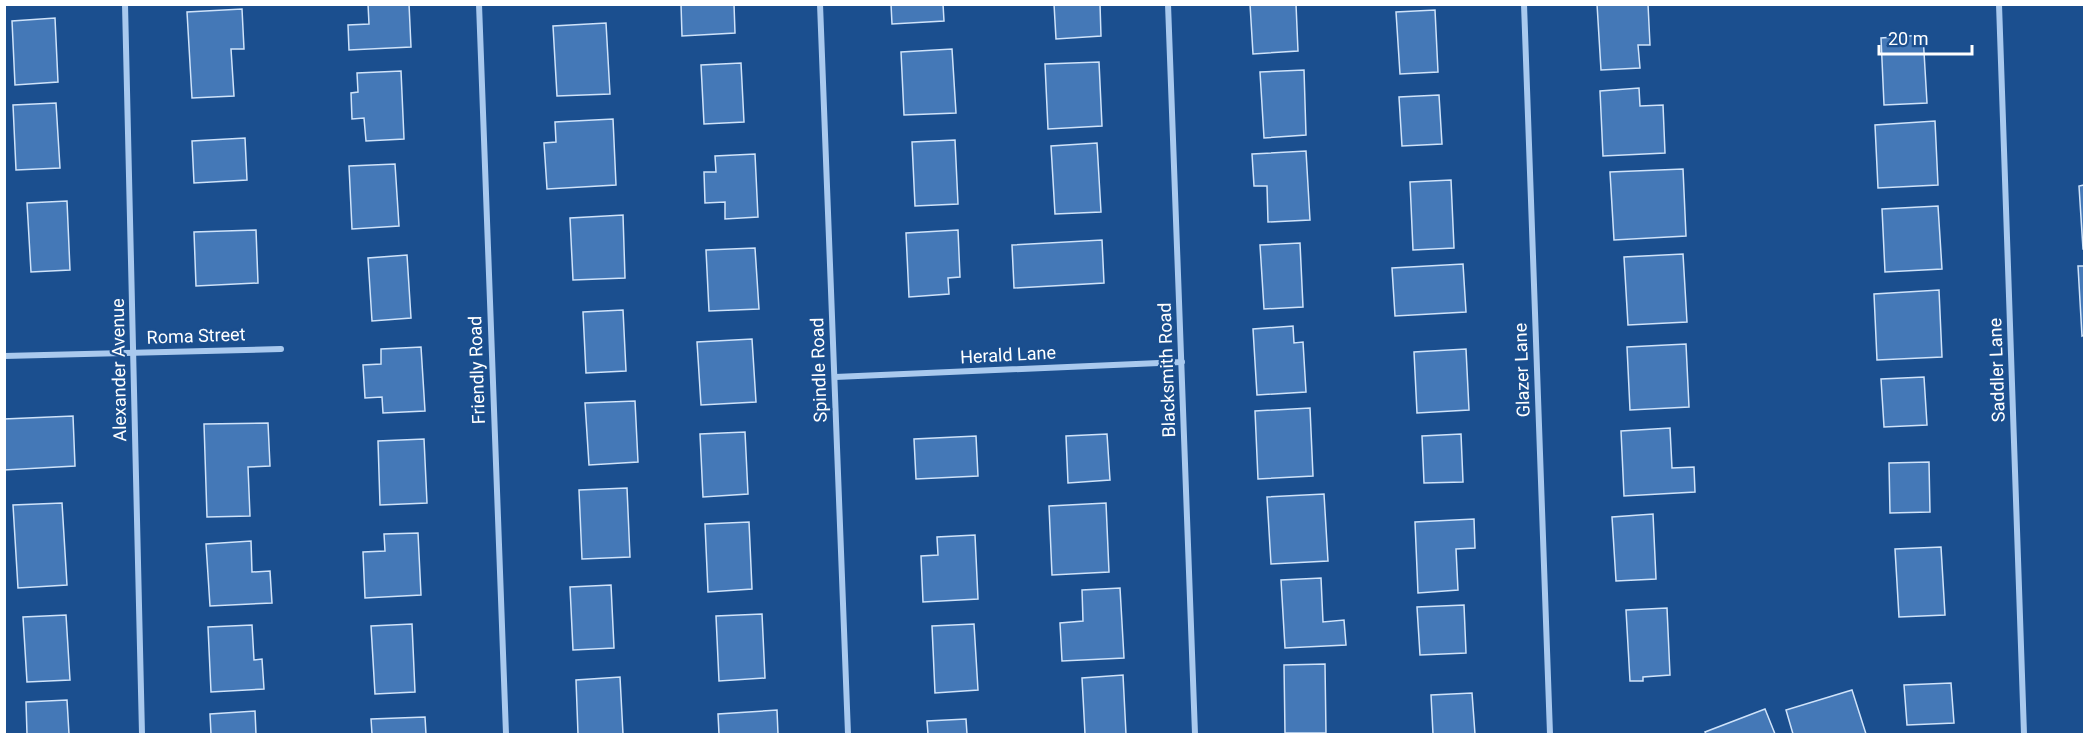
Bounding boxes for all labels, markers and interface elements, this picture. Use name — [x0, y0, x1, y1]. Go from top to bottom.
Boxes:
scale bar — [1879, 18, 1972, 56]
text: 20 m — [1888, 28, 1928, 49]
street label: Alexander Avenue — [107, 298, 130, 442]
street label: Blacksmith Road — [1154, 302, 1179, 438]
street label: Friendly Road — [464, 315, 489, 425]
street label: Spindle Road — [806, 317, 831, 423]
street label: Saddler Lane — [1984, 318, 2009, 422]
street label: Roma Street — [146, 323, 246, 348]
street label: Glazer Lane — [1509, 323, 1534, 418]
street label: Herald Lane — [960, 342, 1056, 367]

